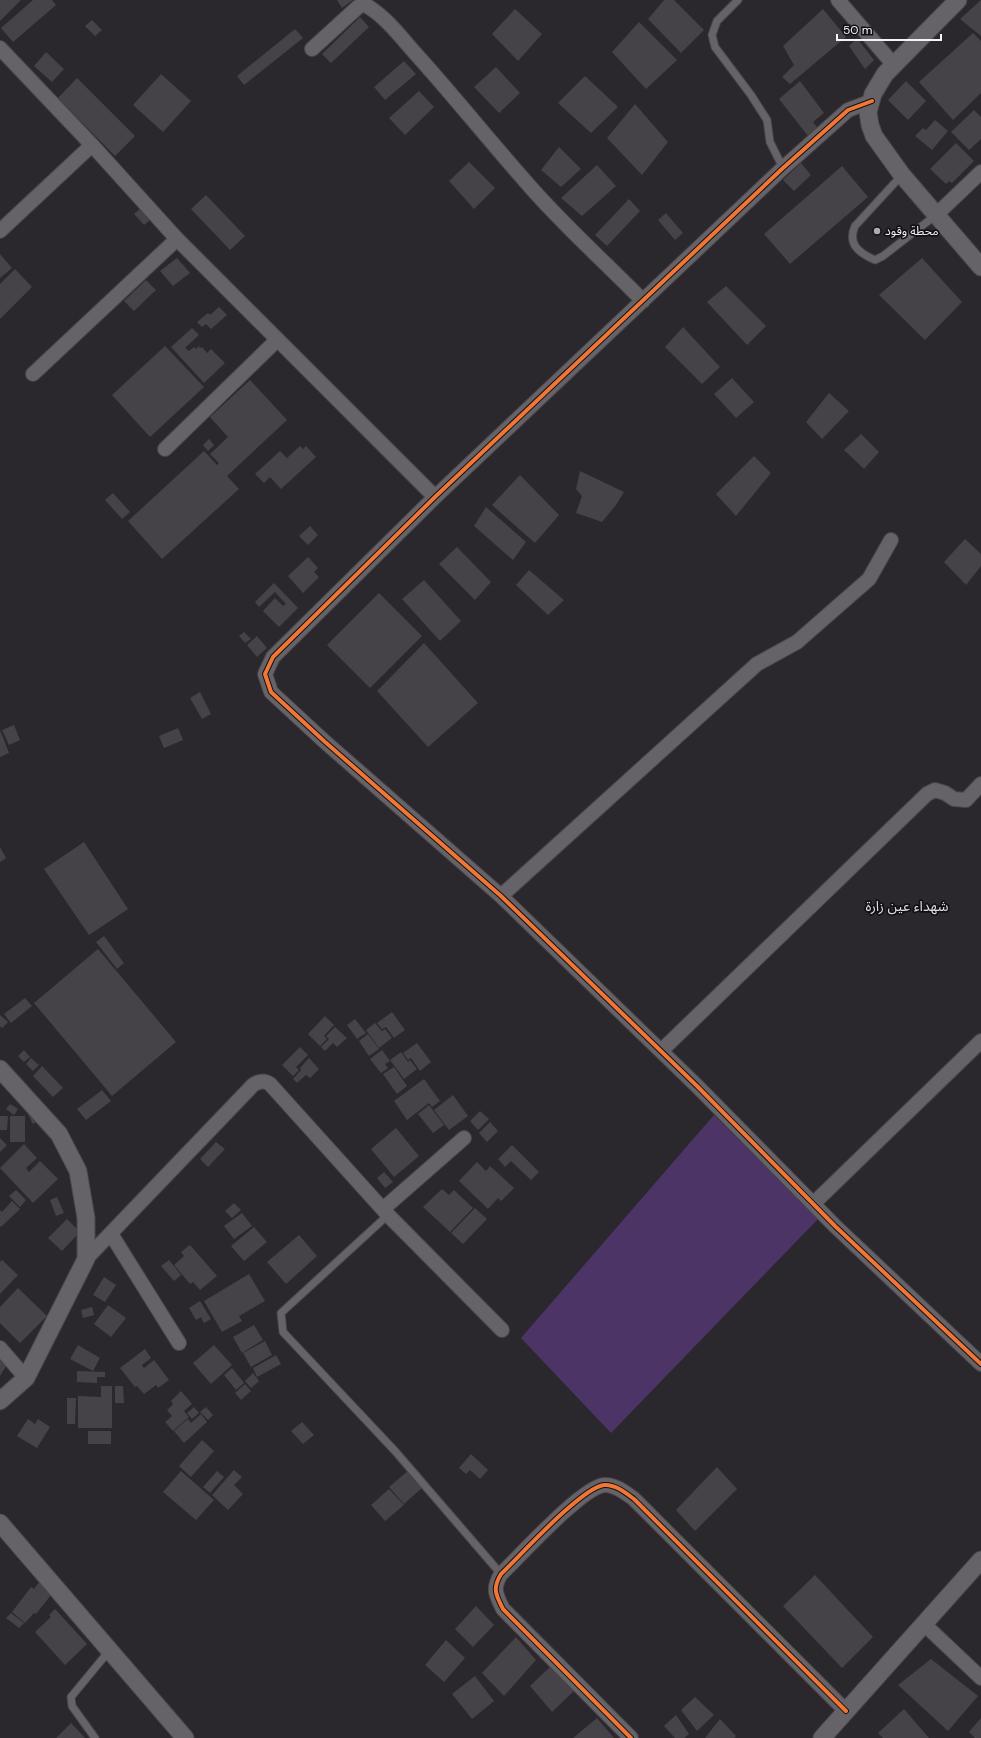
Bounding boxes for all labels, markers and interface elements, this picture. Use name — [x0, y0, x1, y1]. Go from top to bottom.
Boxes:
scale bar — [837, 16, 941, 42]
text: 50 m — [843, 22, 872, 38]
place label: محطة وقود — [885, 223, 939, 239]
marker: محطة وقود — [872, 226, 882, 236]
district label: شهداء عين زارة — [866, 897, 948, 915]

